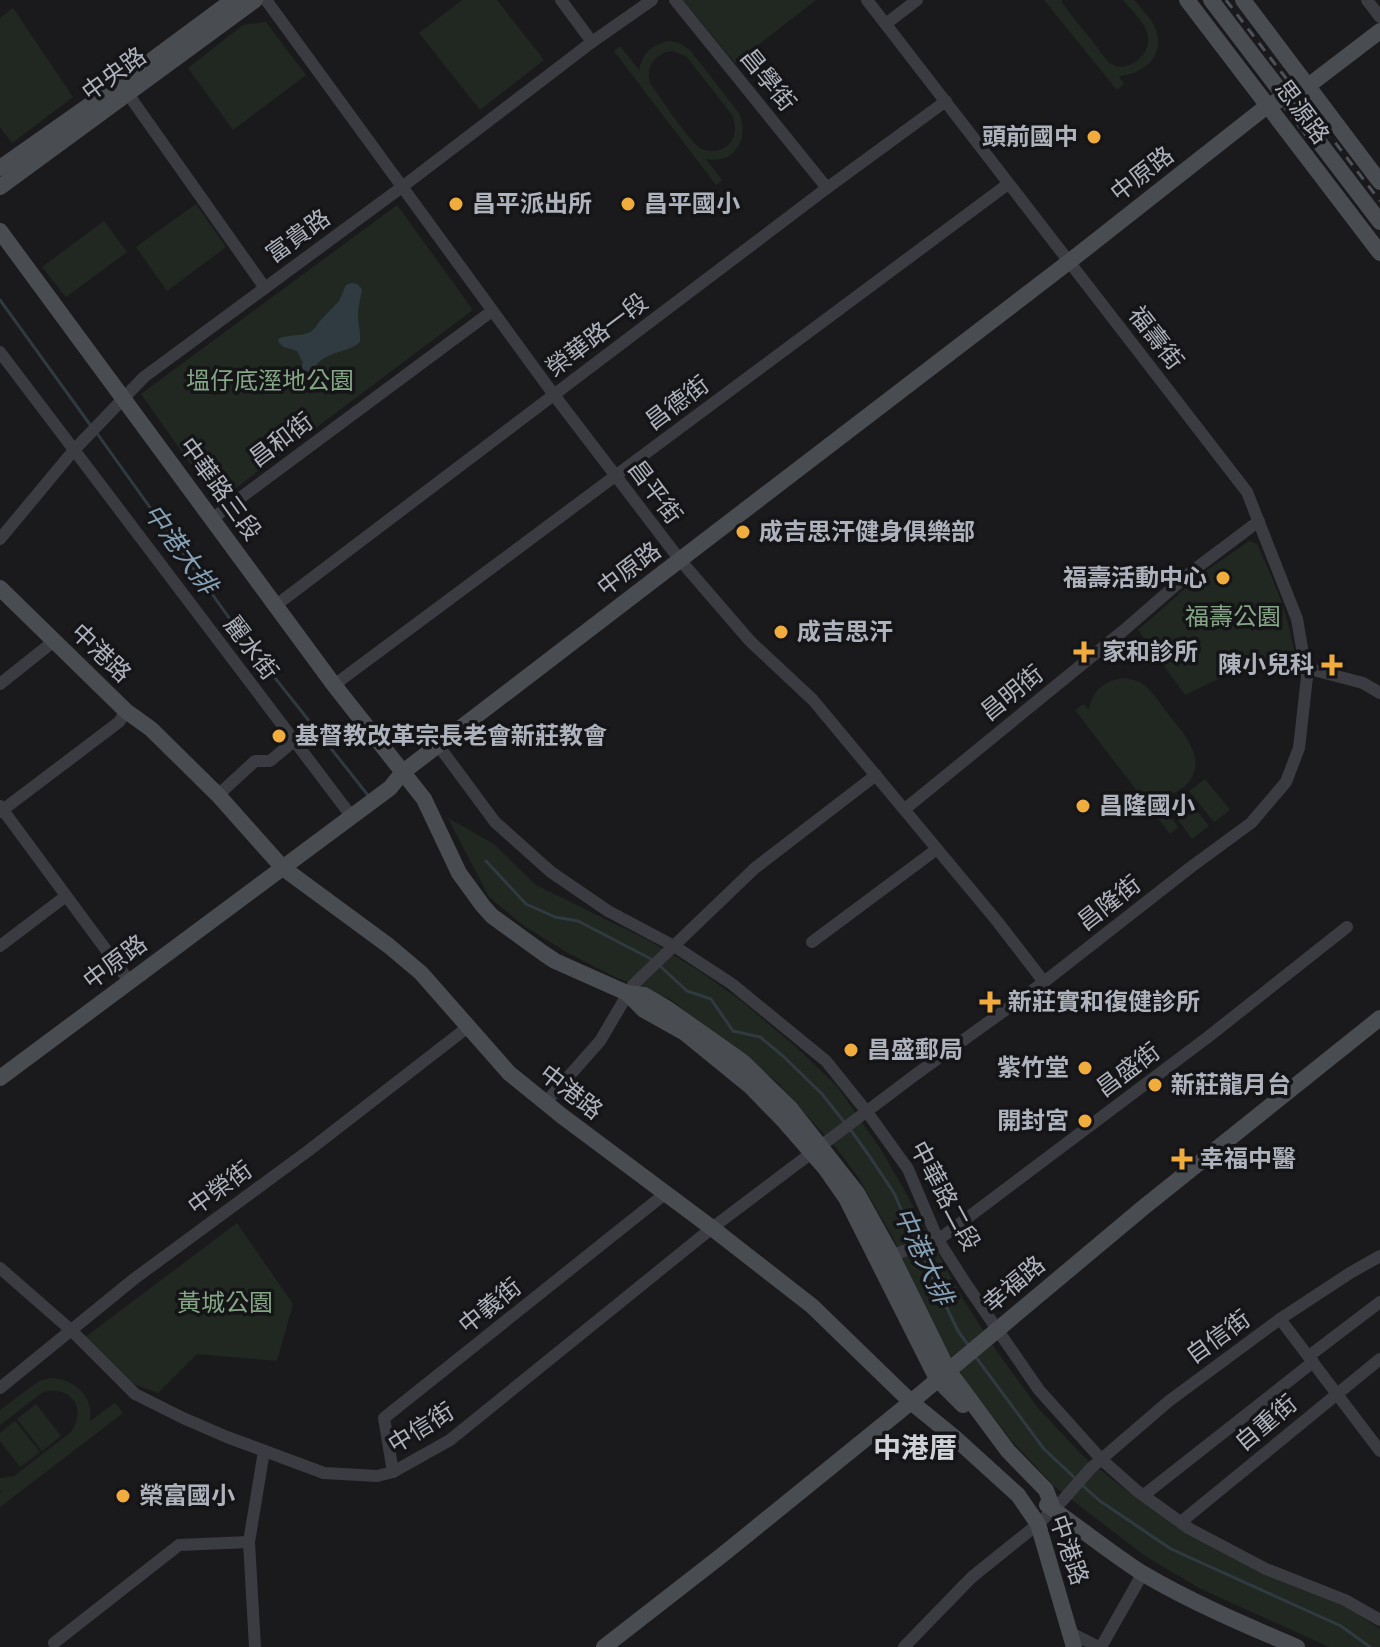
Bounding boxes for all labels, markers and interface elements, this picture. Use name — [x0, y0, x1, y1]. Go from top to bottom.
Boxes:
street label: 中央路 — [75, 40, 153, 108]
street label: 昌學街 — [733, 42, 803, 118]
street label: 思源路 — [1268, 74, 1336, 150]
place label: 頭前國中 — [982, 121, 1078, 153]
marker: 頭前國中 — [1085, 128, 1103, 146]
street label: 中原路 — [1104, 139, 1180, 209]
place label: 昌平派出所 — [472, 188, 592, 220]
place label: 昌平國小 — [644, 188, 740, 220]
marker: 昌平派出所 — [447, 195, 465, 213]
marker: 昌平國小 — [619, 195, 637, 213]
street label: 富貴路 — [259, 202, 337, 270]
street label: 榮華路一段 — [539, 286, 655, 384]
street label: 福壽街 — [1121, 300, 1191, 376]
park label: 塭仔底溼地公園 — [186, 365, 354, 397]
street label: 昌德街 — [639, 369, 715, 437]
street label: 昌和街 — [243, 406, 319, 474]
street label: 中華路三段 — [172, 431, 268, 547]
street label: 昌平街 — [621, 454, 689, 530]
water label: 中港大排 — [135, 497, 226, 604]
place label: 成吉思汗健身俱樂部 — [759, 516, 975, 548]
marker: 成吉思汗健身俱樂部 — [734, 523, 752, 541]
street label: 中原路 — [591, 535, 667, 603]
place label: 福壽活動中心 — [1063, 562, 1207, 594]
marker: 福壽活動中心 — [1214, 569, 1232, 587]
park label: 福壽公園 — [1185, 601, 1281, 633]
street label: 麗水街 — [217, 610, 285, 686]
street label: 中港路 — [64, 616, 138, 690]
place label: 成吉思汗 — [797, 616, 893, 648]
marker: 成吉思汗 — [772, 623, 790, 641]
place label: 家和診所 — [1102, 636, 1198, 668]
marker: 家和診所 — [1073, 641, 1095, 663]
place label: 陳小兒科 — [1218, 649, 1314, 681]
marker: 陳小兒科 — [1321, 654, 1343, 676]
street label: 昌明街 — [974, 658, 1050, 728]
place label: 基督教改革宗長老會新莊教會 — [295, 720, 607, 752]
marker: 基督教改革宗長老會新莊教會 — [270, 727, 288, 745]
place label: 昌隆國小 — [1099, 790, 1195, 822]
marker: 昌隆國小 — [1074, 797, 1092, 815]
street label: 昌隆街 — [1071, 868, 1147, 938]
street label: 中原路 — [77, 928, 153, 996]
place label: 新莊實和復健診所 — [1008, 986, 1200, 1018]
marker: 新莊實和復健診所 — [979, 991, 1001, 1013]
place label: 昌盛郵局 — [867, 1034, 963, 1066]
street label: 昌盛街 — [1090, 1036, 1166, 1104]
marker: 昌盛郵局 — [842, 1041, 860, 1059]
place label: 紫竹堂 — [997, 1052, 1069, 1084]
street label: 中港路 — [533, 1057, 609, 1127]
marker: 紫竹堂 — [1076, 1059, 1094, 1077]
place label: 新莊龍月台 — [1171, 1069, 1291, 1101]
marker: 新莊龍月台 — [1146, 1076, 1164, 1094]
place label: 開封宮 — [997, 1105, 1069, 1137]
marker: 開封宮 — [1076, 1112, 1094, 1130]
street label: 中華路二段 — [903, 1136, 987, 1256]
place label: 幸福中醫 — [1200, 1143, 1296, 1175]
marker: 幸福中醫 — [1171, 1148, 1193, 1170]
street label: 中榮街 — [181, 1154, 259, 1222]
water label: 中港大排 — [885, 1201, 962, 1313]
street label: 幸福路 — [976, 1249, 1052, 1319]
street label: 中義街 — [452, 1271, 528, 1341]
park label: 黃城公園 — [177, 1287, 273, 1319]
street label: 自信街 — [1179, 1303, 1257, 1371]
street label: 自重街 — [1228, 1388, 1304, 1458]
street label: 中信街 — [382, 1395, 460, 1461]
district label: 中港厝 — [873, 1430, 957, 1468]
place label: 榮富國小 — [139, 1480, 235, 1512]
marker: 榮富國小 — [114, 1487, 132, 1505]
street label: 中港路 — [1042, 1511, 1096, 1589]

